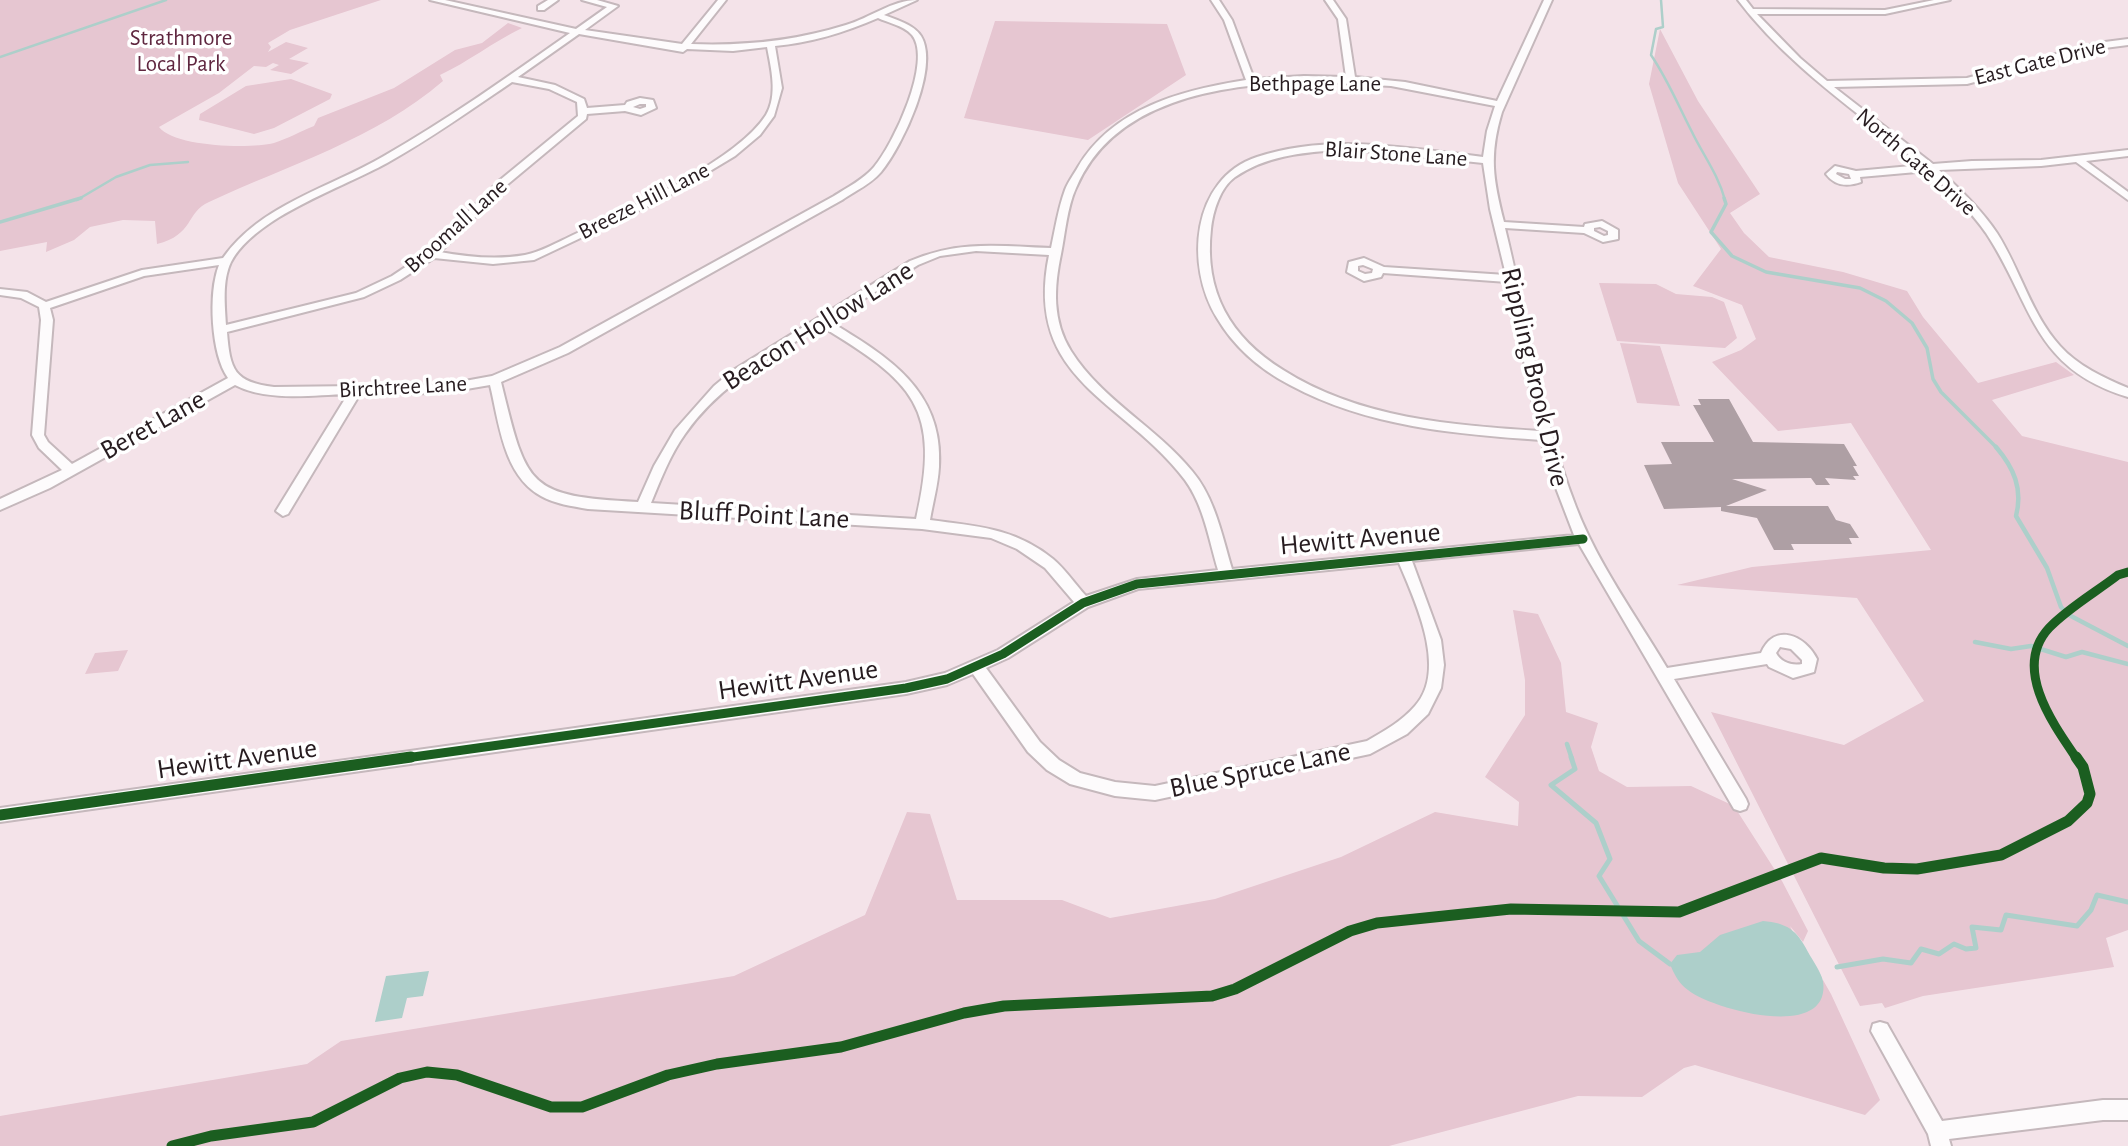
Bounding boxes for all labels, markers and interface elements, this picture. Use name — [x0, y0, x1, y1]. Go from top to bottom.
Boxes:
park label: Strathmore Local Park — [130, 24, 232, 78]
street label: East Gate Drive — [1971, 32, 2109, 92]
street label: Bethpage Lane — [1249, 70, 1381, 98]
street label: North Gate Drive — [1850, 102, 1982, 222]
street label: Blair Stone Lane — [1324, 135, 1468, 173]
street label: Breeze Hill Lane — [574, 156, 714, 246]
street label: Broomall Lane — [399, 173, 513, 279]
street label: Beacon Hollow Lane — [716, 254, 920, 398]
street label: Rippling Brook Drive — [1493, 264, 1577, 490]
street label: Birchtree Lane — [338, 370, 468, 404]
street label: Beret Lane — [95, 382, 211, 468]
street label: Bluff Point Lane — [678, 494, 850, 536]
street label: Hewitt Avenue — [1278, 515, 1442, 563]
street label: Hewitt Avenue — [716, 652, 880, 708]
street label: Hewitt Avenue — [155, 731, 319, 787]
street label: Blue Spruce Lane — [1166, 734, 1354, 806]

